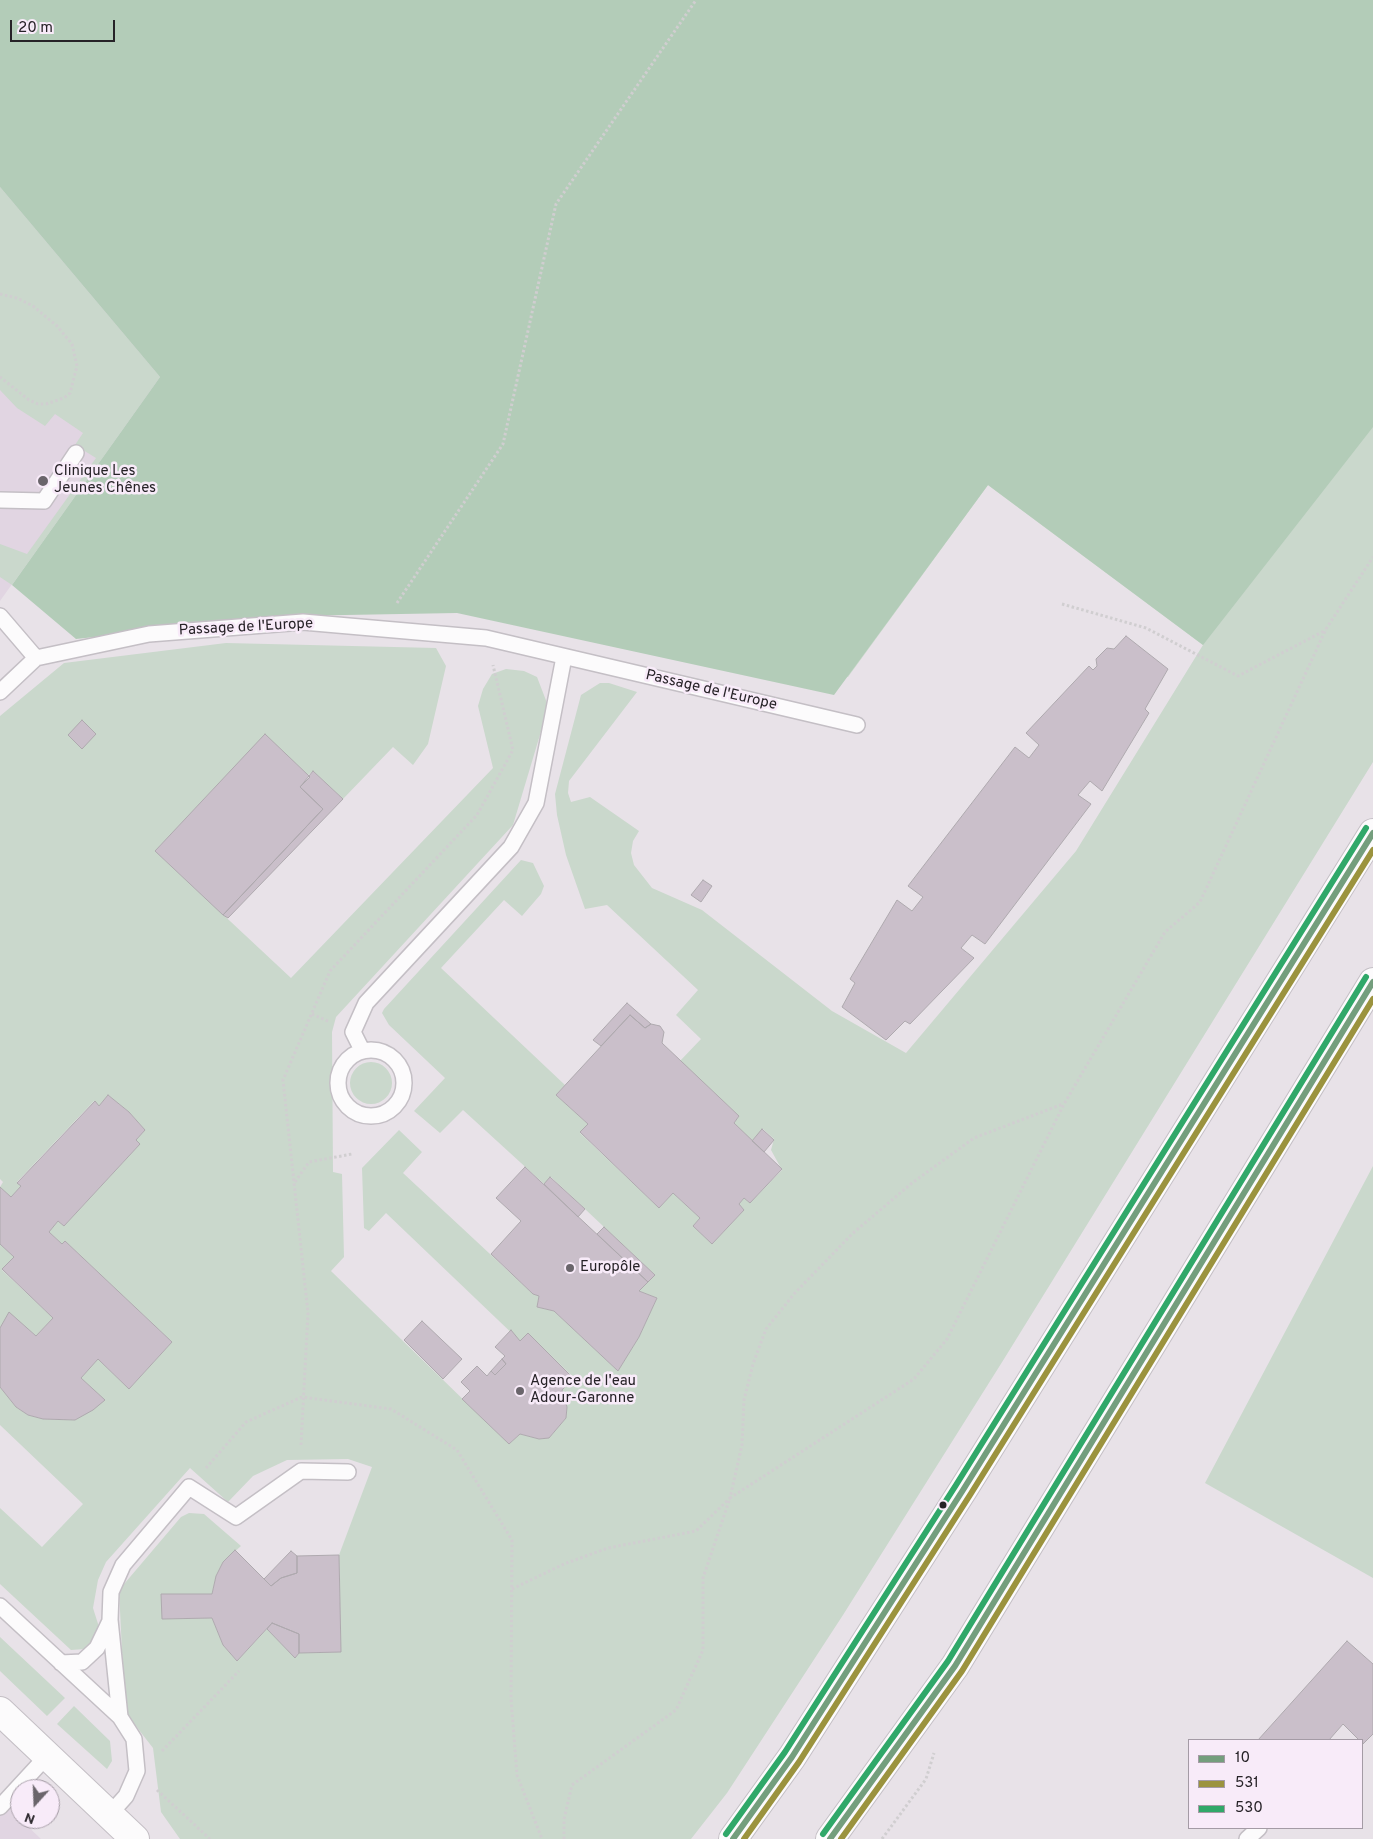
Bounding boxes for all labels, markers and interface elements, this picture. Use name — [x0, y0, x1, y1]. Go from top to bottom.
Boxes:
scale bar — [12, 10, 118, 42]
text: 20 m — [18, 19, 53, 38]
place label: Clinique Les Jeunes Chênes — [54, 463, 156, 498]
marker: Clinique Les Jeunes Chênes — [36, 474, 50, 488]
street label: Passage de l'Europe — [178, 615, 314, 641]
street label: Passage de l'Europe — [644, 667, 778, 715]
place label: Europôle — [580, 1259, 640, 1277]
marker: Europôle — [564, 1262, 576, 1274]
place label: Agence de l'eau Adour-Garonne — [530, 1373, 636, 1408]
marker: Agence de l'eau Adour-Garonne — [514, 1385, 526, 1397]
unlabelled marker — [938, 1500, 948, 1510]
legend — [1188, 1739, 1363, 1829]
text: 10 — [1235, 1749, 1250, 1768]
text: 531 — [1235, 1774, 1259, 1793]
north arrow — [10, 1779, 60, 1829]
text: 530 — [1235, 1799, 1263, 1818]
text: N — [22, 1808, 38, 1827]

